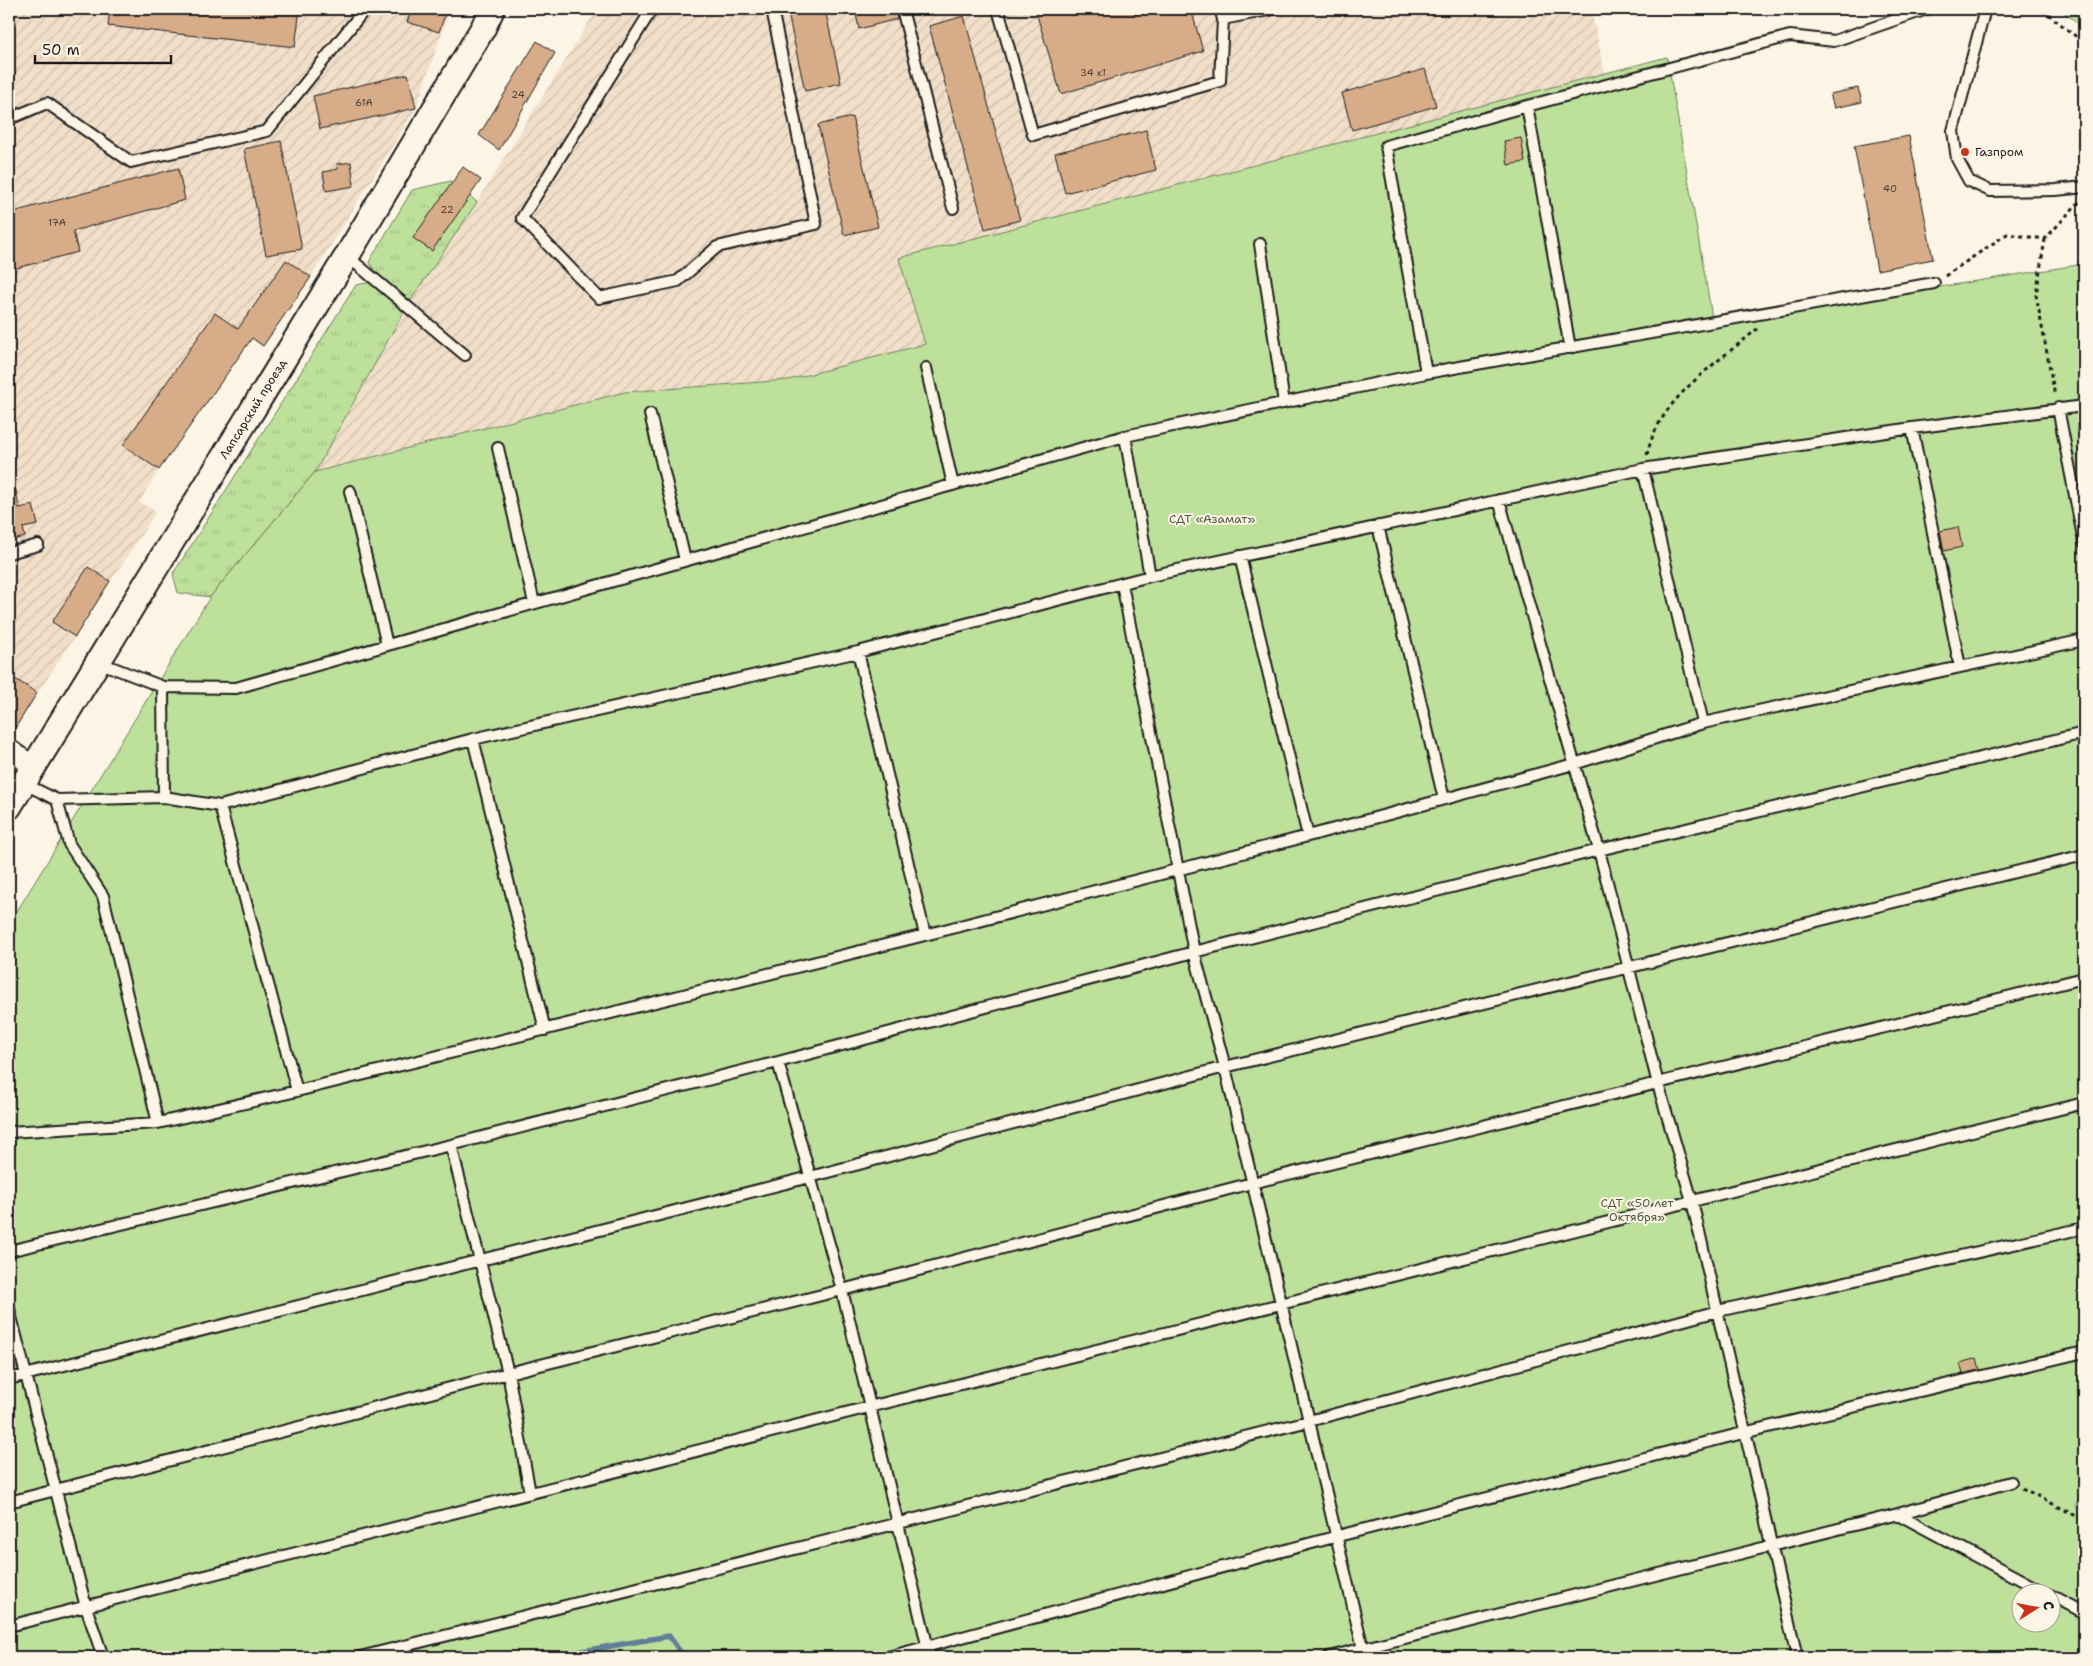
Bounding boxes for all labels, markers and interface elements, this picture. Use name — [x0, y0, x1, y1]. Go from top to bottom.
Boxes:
scale bar — [35, 32, 171, 64]
text: 50 m — [42, 40, 80, 60]
house number: 34 к1 — [1080, 66, 1106, 79]
house number: 24 — [511, 88, 525, 101]
house number: 61А — [355, 96, 373, 109]
place label: Газпром — [1975, 144, 2023, 160]
marker: Газпром — [1959, 146, 1971, 158]
house number: 40 — [1883, 182, 1897, 195]
house number: 22 — [440, 203, 454, 216]
house number: 17А — [48, 216, 66, 229]
street label: Лапсарский проезд — [216, 356, 290, 462]
park label: СДТ «Азамат» — [1169, 511, 1255, 527]
park label: СДТ «50 лет Октября» — [1600, 1195, 1674, 1225]
north arrow — [2010, 1584, 2060, 1634]
text: С — [2039, 1600, 2058, 1611]

